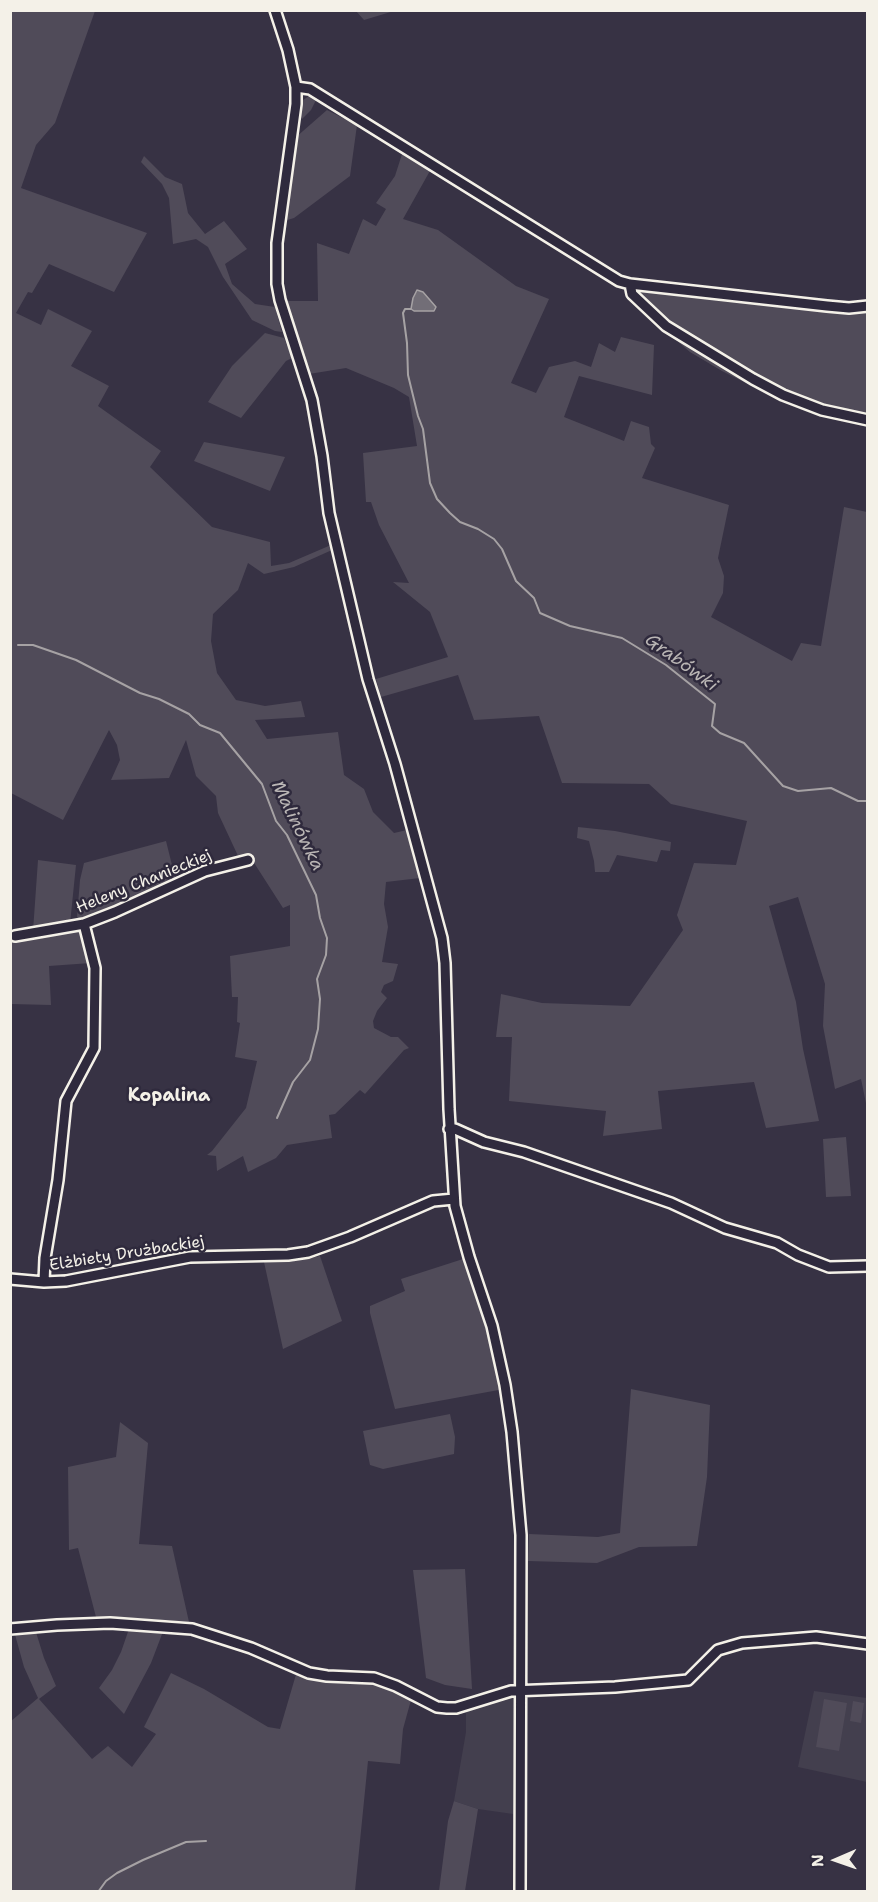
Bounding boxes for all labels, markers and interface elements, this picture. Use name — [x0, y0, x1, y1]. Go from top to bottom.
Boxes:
water label: Grabówki — [640, 629, 722, 697]
water label: Malinówka — [266, 777, 328, 875]
street label: Heleny Chanieckiej — [73, 846, 215, 918]
district label: Kopalina — [128, 1085, 210, 1107]
street label: Elżbiety Drużbackiej — [48, 1232, 206, 1276]
north arrow — [806, 1830, 866, 1890]
text: N — [807, 1854, 828, 1867]

